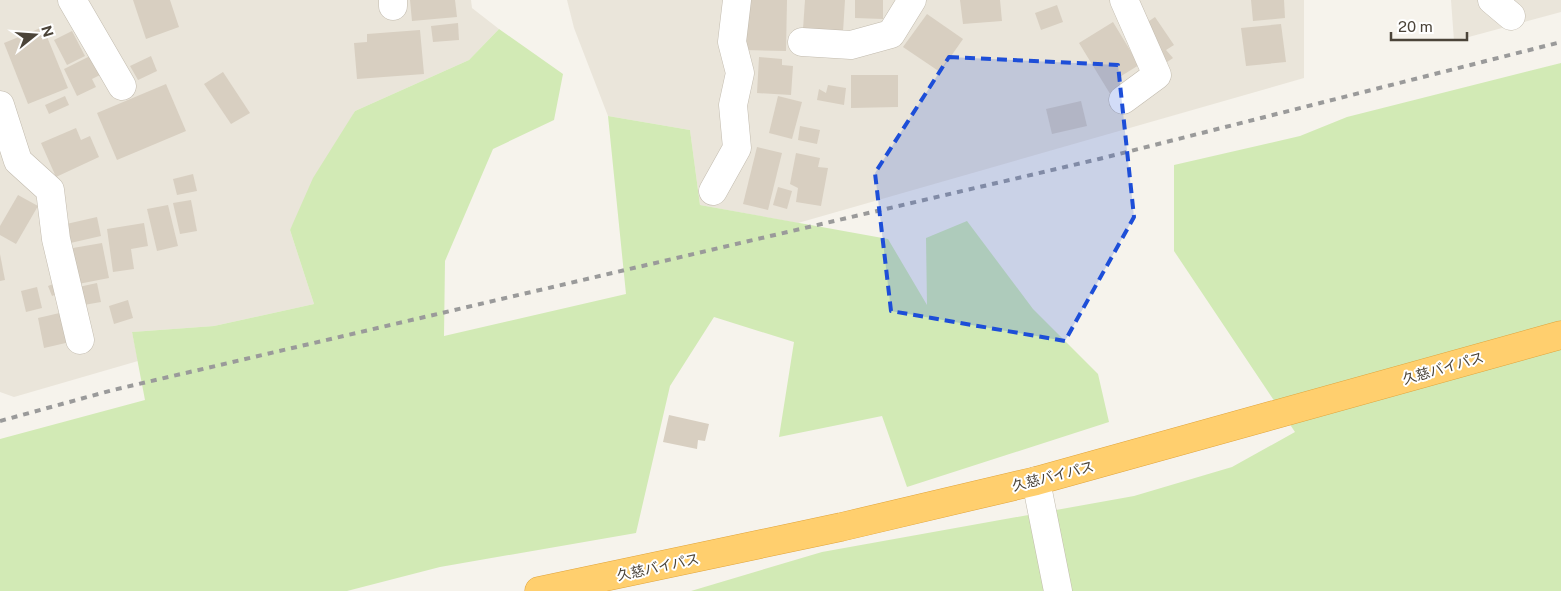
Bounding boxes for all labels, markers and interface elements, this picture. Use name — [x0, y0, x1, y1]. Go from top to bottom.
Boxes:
north arrow — [10, 10, 60, 60]
scale bar — [1391, 10, 1467, 42]
text: 20 m — [1398, 18, 1433, 35]
text: N — [38, 24, 57, 39]
street label: 久慈バイパス — [1401, 349, 1485, 387]
street label: 久慈バイパス — [1010, 458, 1096, 494]
street label: 久慈バイパス — [615, 550, 701, 584]

